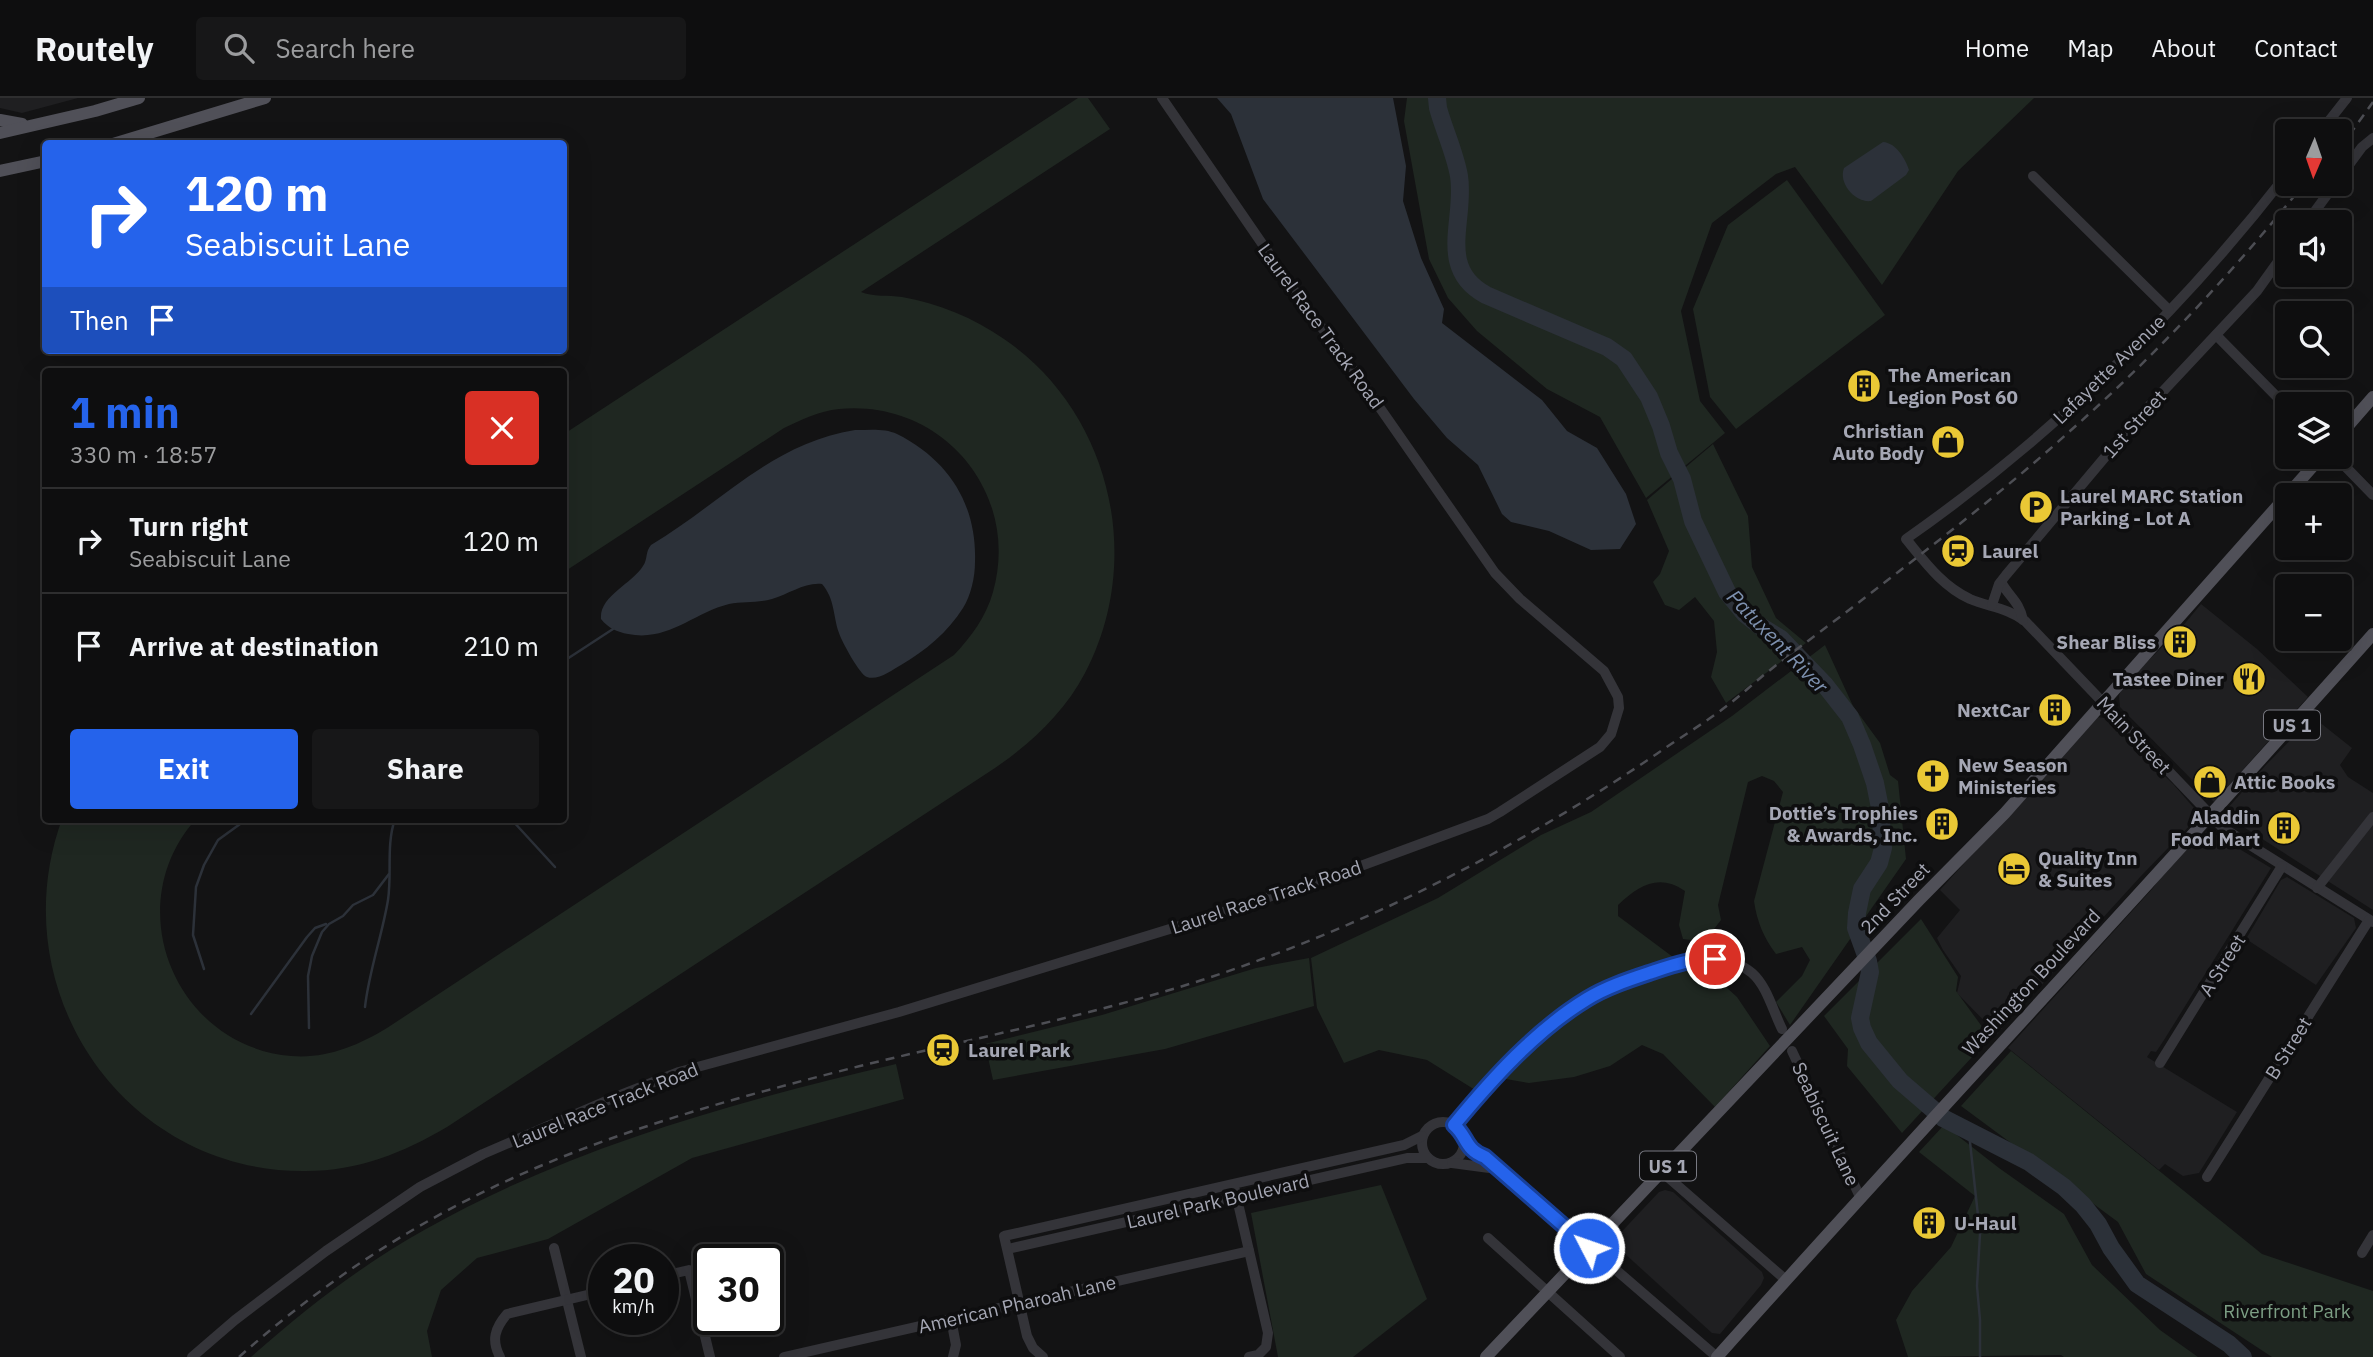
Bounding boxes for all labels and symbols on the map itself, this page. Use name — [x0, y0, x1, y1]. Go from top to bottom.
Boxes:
north arrow — [2275, 119, 2352, 196]
street label: Laurel Race Track Road — [1253, 239, 1389, 413]
street label: Lafayette Avenue — [2048, 309, 2170, 429]
place label: The American Legion Post 60 — [1888, 363, 2018, 409]
building icon: The American Legion Post 60 — [1845, 367, 1883, 405]
street label: 1st Street — [2097, 385, 2171, 463]
place label: Christian Auto Body — [1832, 419, 1925, 465]
shop icon: Christian Auto Body — [1929, 423, 1967, 461]
place label: Laurel MARC Station Parking - Lot A — [2060, 484, 2243, 530]
parking icon: Laurel MARC Station Parking - Lot A — [2017, 488, 2055, 526]
station icon: Laurel — [1939, 532, 1977, 570]
place label: Laurel — [1982, 539, 2039, 563]
water label: Patuxent River — [1721, 583, 1836, 700]
building icon: Shear Bliss — [2161, 623, 2199, 661]
place label: Shear Bliss — [2056, 630, 2156, 654]
restaurant icon: Tastee Diner — [2230, 660, 2268, 698]
place label: Tastee Diner — [2113, 667, 2224, 691]
building icon: NextCar — [2036, 691, 2074, 729]
street label: Main Street — [2092, 691, 2176, 779]
place label: NextCar — [1957, 698, 2030, 722]
road number: US 1 — [2264, 710, 2320, 740]
place label: New Season Ministeries — [1958, 753, 2068, 799]
church icon: New Season Ministeries — [1914, 757, 1952, 795]
shop icon: Attic Books — [2191, 763, 2229, 801]
place label: Attic Books — [2234, 770, 2335, 794]
place label: Dottie’s Trophies & Awards, Inc. — [1769, 801, 1918, 847]
building icon: Dottie’s Trophies & Awards, Inc. — [1923, 805, 1961, 843]
place label: Aladdin Food Mart — [2171, 805, 2260, 851]
building icon: Aladdin Food Mart — [2265, 809, 2303, 847]
place label: Quality Inn & Suites — [2038, 846, 2138, 892]
hotel icon: Quality Inn & Suites — [1995, 850, 2033, 888]
street label: Laurel Race Track Road — [1168, 855, 1364, 939]
street label: 2nd Street — [1855, 857, 1935, 939]
street label: Washington Boulevard — [1957, 904, 2105, 1060]
pin — [1685, 929, 1745, 989]
street label: A Street — [2194, 929, 2250, 1001]
street label: B Street — [2260, 1012, 2316, 1084]
station icon: Laurel Park — [924, 1031, 962, 1069]
place label: Laurel Park — [968, 1038, 1070, 1062]
street label: Laurel Race Track Road — [508, 1057, 702, 1153]
street label: Seabiscuit Lane — [1787, 1058, 1865, 1190]
road number: US 1 — [1640, 1152, 1696, 1181]
street label: Laurel Park Boulevard — [1124, 1168, 1312, 1234]
building icon: U-Haul — [1910, 1204, 1948, 1242]
position arrow — [1552, 1211, 1626, 1285]
place label: U-Haul — [1954, 1211, 2017, 1235]
speed limit sign: 30 — [693, 1244, 784, 1335]
street label: American Pharoah Lane — [916, 1270, 1118, 1338]
park label: Riverfront Park — [2223, 1299, 2351, 1323]

